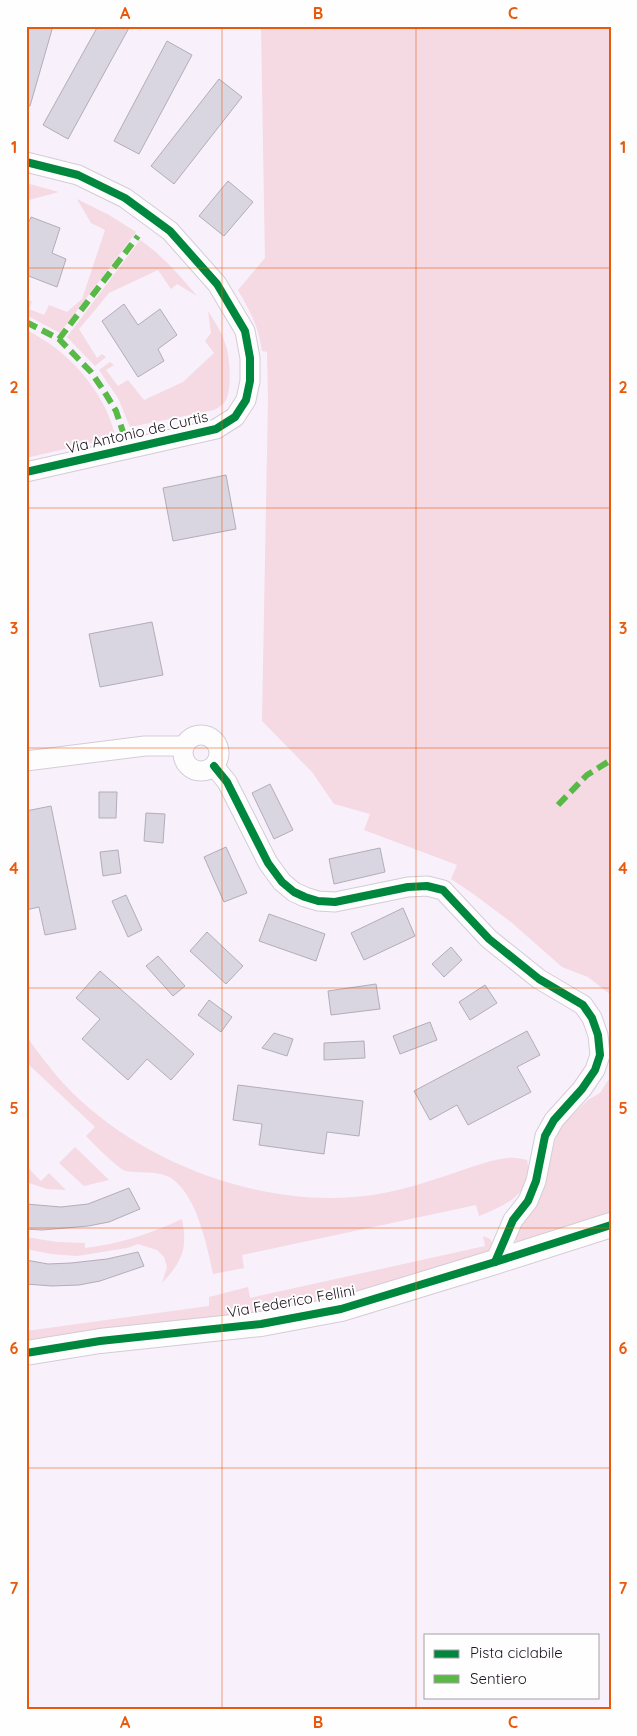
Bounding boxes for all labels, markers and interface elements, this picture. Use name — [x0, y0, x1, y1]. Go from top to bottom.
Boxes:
text: A — [120, 3, 131, 23]
text: B — [313, 3, 323, 23]
text: C — [508, 3, 518, 23]
text: 1 — [11, 137, 17, 157]
text: 1 — [620, 137, 626, 157]
text: 2 — [9, 377, 19, 397]
text: 2 — [618, 377, 628, 397]
street label: Via Antonio de Curtis — [64, 406, 210, 458]
text: 3 — [10, 618, 18, 638]
text: 3 — [619, 618, 627, 638]
text: 4 — [9, 858, 19, 878]
text: 4 — [618, 858, 628, 878]
text: 5 — [9, 1098, 19, 1118]
text: 5 — [618, 1098, 628, 1118]
street label: Via Federico Fellini — [226, 1280, 356, 1322]
text: 6 — [10, 1338, 19, 1358]
text: 6 — [619, 1338, 628, 1358]
text: 7 — [10, 1578, 19, 1598]
text: 7 — [619, 1578, 628, 1598]
legend — [424, 1634, 600, 1698]
text: Pista ciclabile — [470, 1643, 563, 1662]
text: Sentiero — [470, 1669, 527, 1688]
text: A — [120, 1712, 131, 1732]
text: B — [313, 1712, 323, 1732]
text: C — [508, 1712, 518, 1732]

